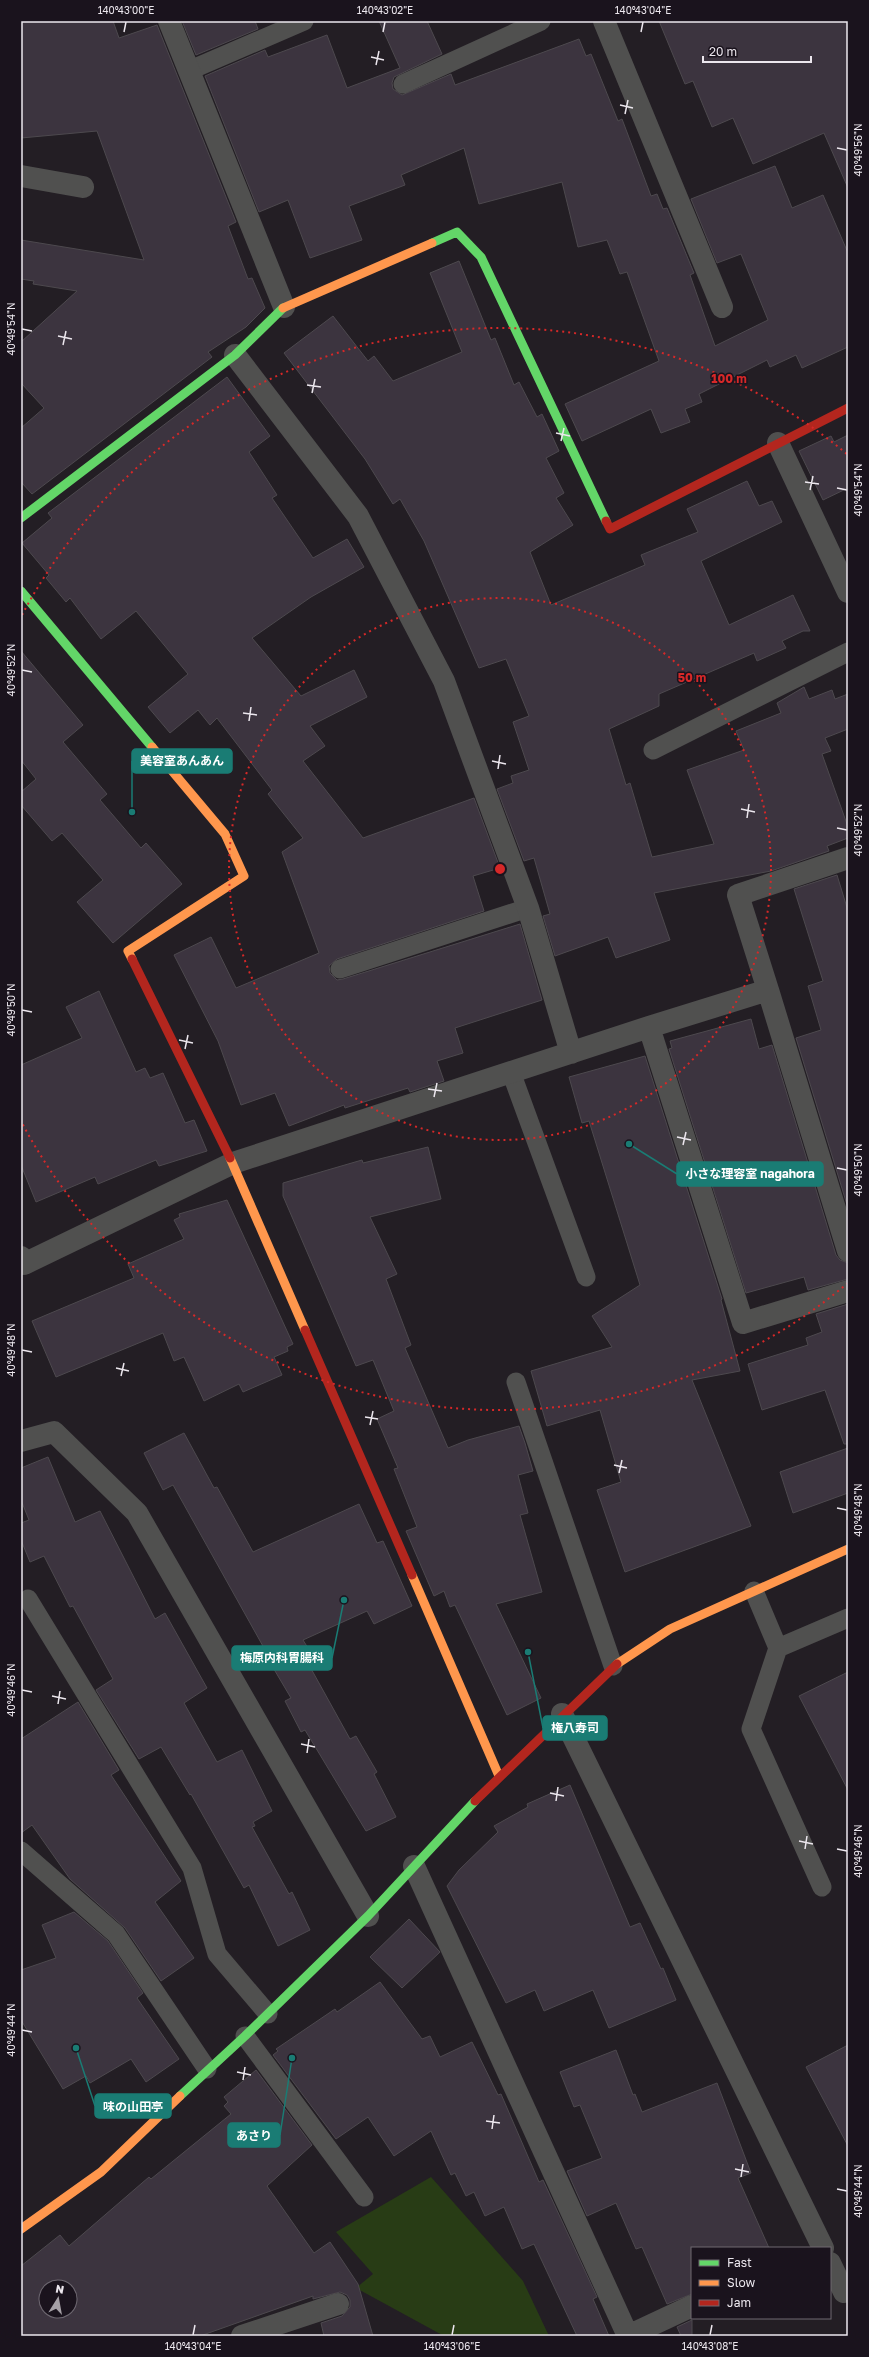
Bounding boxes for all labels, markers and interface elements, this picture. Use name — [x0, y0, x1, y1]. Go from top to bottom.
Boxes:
text: 140°43'00"E — [98, 4, 154, 16]
text: 140°43'02"E — [357, 4, 413, 16]
text: 140°43'04"E — [615, 4, 671, 16]
scale bar — [703, 38, 811, 64]
text: 20 m — [709, 44, 737, 59]
text: 40°49'56"N — [852, 124, 864, 177]
text: 40°49'54"N — [5, 302, 17, 356]
text: 100 m — [711, 371, 747, 386]
text: 40°49'54"N — [852, 463, 864, 517]
text: 40°49'52"N — [5, 644, 17, 696]
text: 50 m — [678, 670, 706, 685]
callout: 美容室あんあん — [132, 749, 232, 773]
text: 美容室あんあん — [140, 753, 224, 768]
text: 40°49'52"N — [852, 804, 864, 856]
centre of rings — [493, 862, 507, 876]
text: 40°49'50"N — [5, 983, 17, 1037]
text: 40°49'50"N — [852, 1143, 864, 1197]
callout: 小さな理容室 nagahora — [677, 1162, 823, 1186]
text: 小さな理容室 nagahora — [685, 1166, 815, 1181]
text: 40°49'48"N — [5, 1323, 17, 1377]
text: 40°49'48"N — [852, 1483, 864, 1537]
callout: 梅原内科胃腸科 — [232, 1646, 332, 1670]
text: 梅原内科胃腸科 — [240, 1650, 324, 1665]
text: 40°49'46"N — [5, 1663, 17, 1717]
callout: 権八寿司 — [543, 1716, 607, 1740]
text: 権八寿司 — [551, 1720, 599, 1735]
text: 40°49'46"N — [852, 1824, 864, 1878]
text: 40°49'44"N — [5, 2003, 17, 2057]
callout: 味の山田亭 — [95, 2094, 171, 2118]
text: 味の山田亭 — [103, 2099, 163, 2114]
callout: あさり — [228, 2123, 280, 2147]
text: あさり — [236, 2128, 272, 2143]
text: 40°49'44"N — [852, 2164, 864, 2218]
legend — [691, 2247, 831, 2319]
text: Fast — [727, 2255, 752, 2270]
text: Slow — [727, 2275, 755, 2290]
north arrow — [38, 2279, 78, 2319]
text: N — [55, 2282, 65, 2296]
text: Jam — [727, 2295, 751, 2310]
text: 140°43'04"E — [165, 2340, 221, 2352]
text: 140°43'06"E — [424, 2340, 480, 2352]
text: 140°43'08"E — [682, 2340, 738, 2352]

